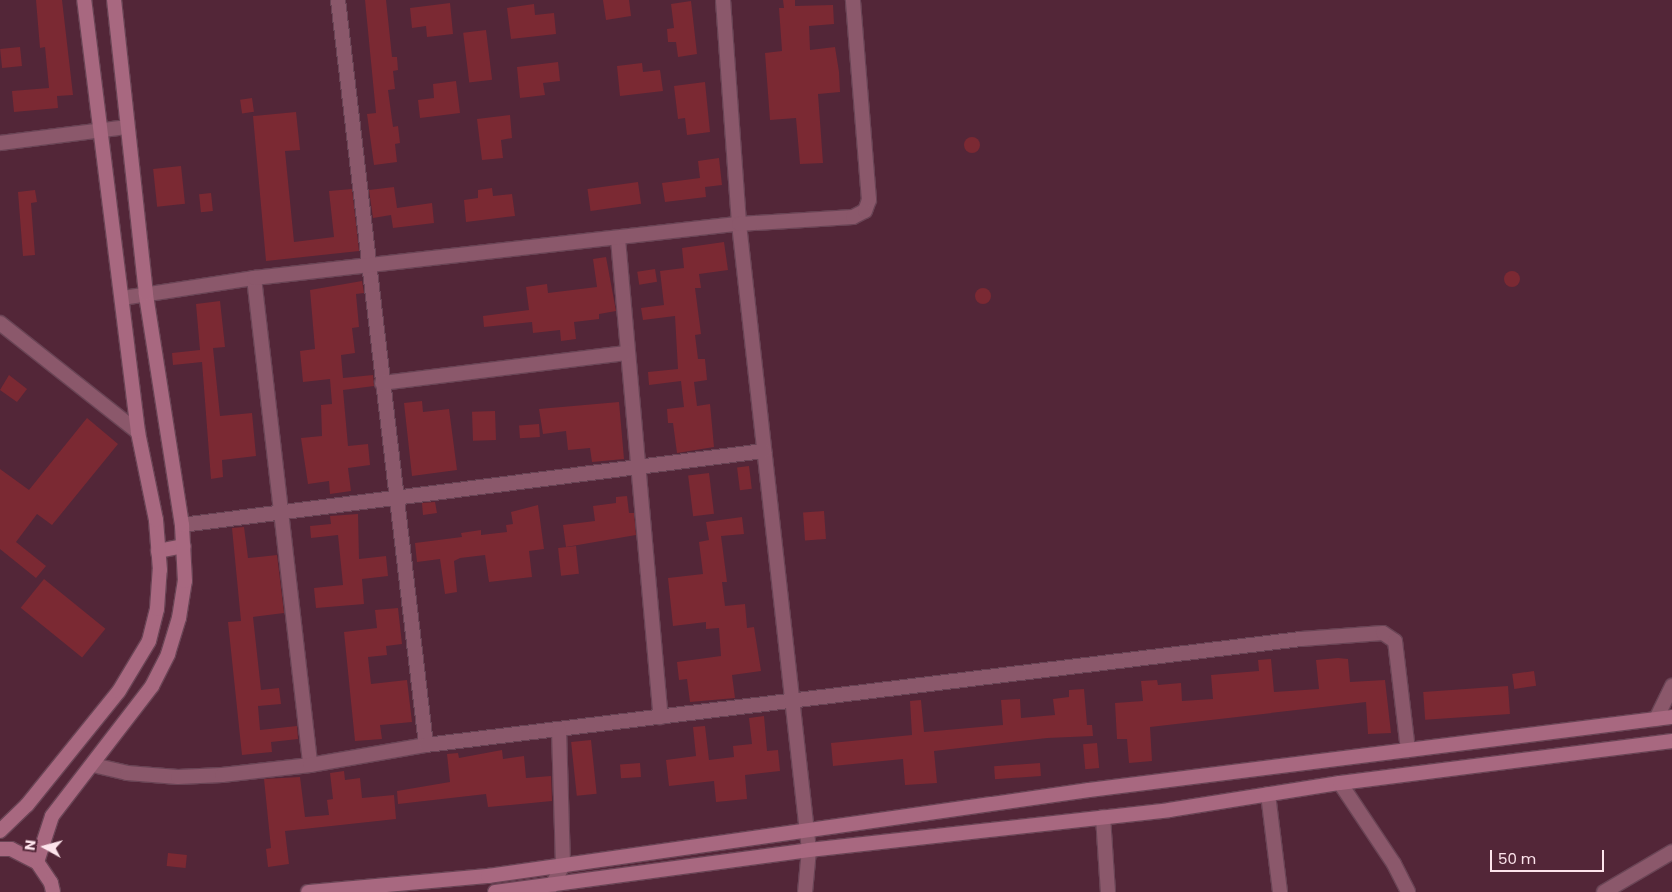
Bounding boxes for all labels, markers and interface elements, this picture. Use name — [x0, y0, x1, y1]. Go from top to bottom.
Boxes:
north arrow — [20, 822, 70, 872]
text: N — [20, 839, 41, 852]
scale bar — [1492, 840, 1606, 872]
text: 50 m — [1498, 848, 1536, 869]

